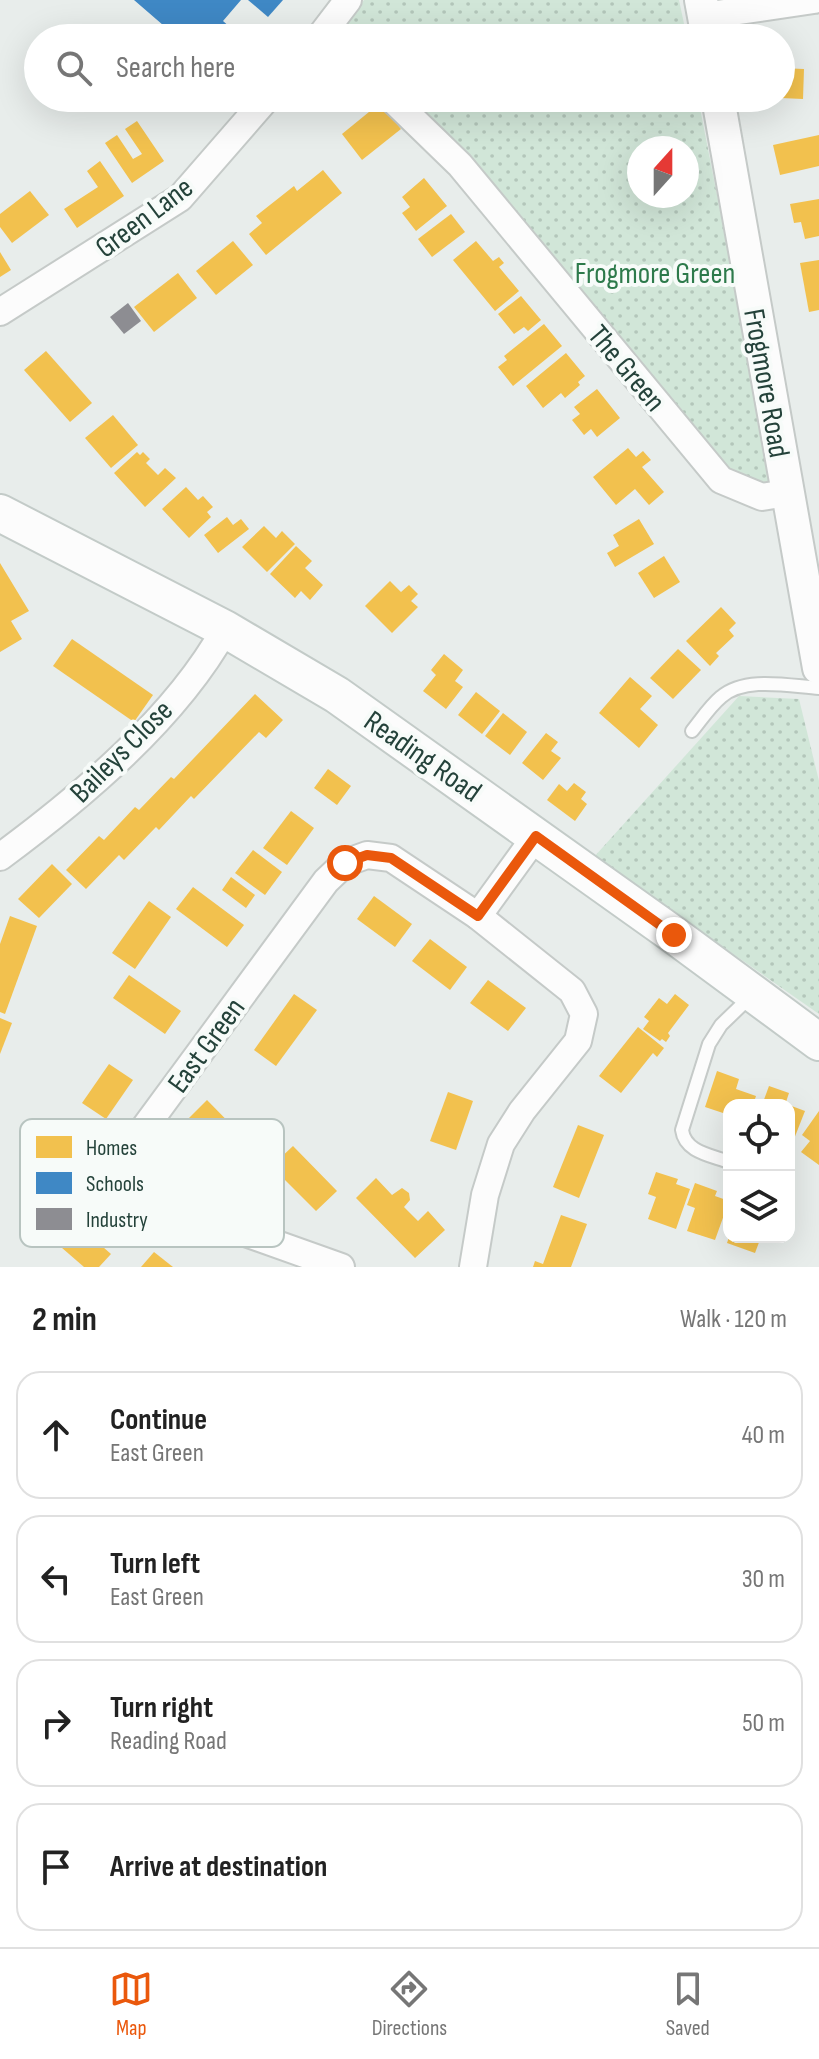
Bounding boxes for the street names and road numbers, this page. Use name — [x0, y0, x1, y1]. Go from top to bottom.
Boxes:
street label: Green Lane — [89, 170, 200, 266]
street label: Frogmore Road — [735, 306, 797, 460]
street label: The Green — [580, 318, 673, 419]
street label: Baileys Close — [63, 693, 181, 811]
street label: Reading Road — [357, 703, 488, 810]
street label: East Green — [160, 991, 253, 1100]

